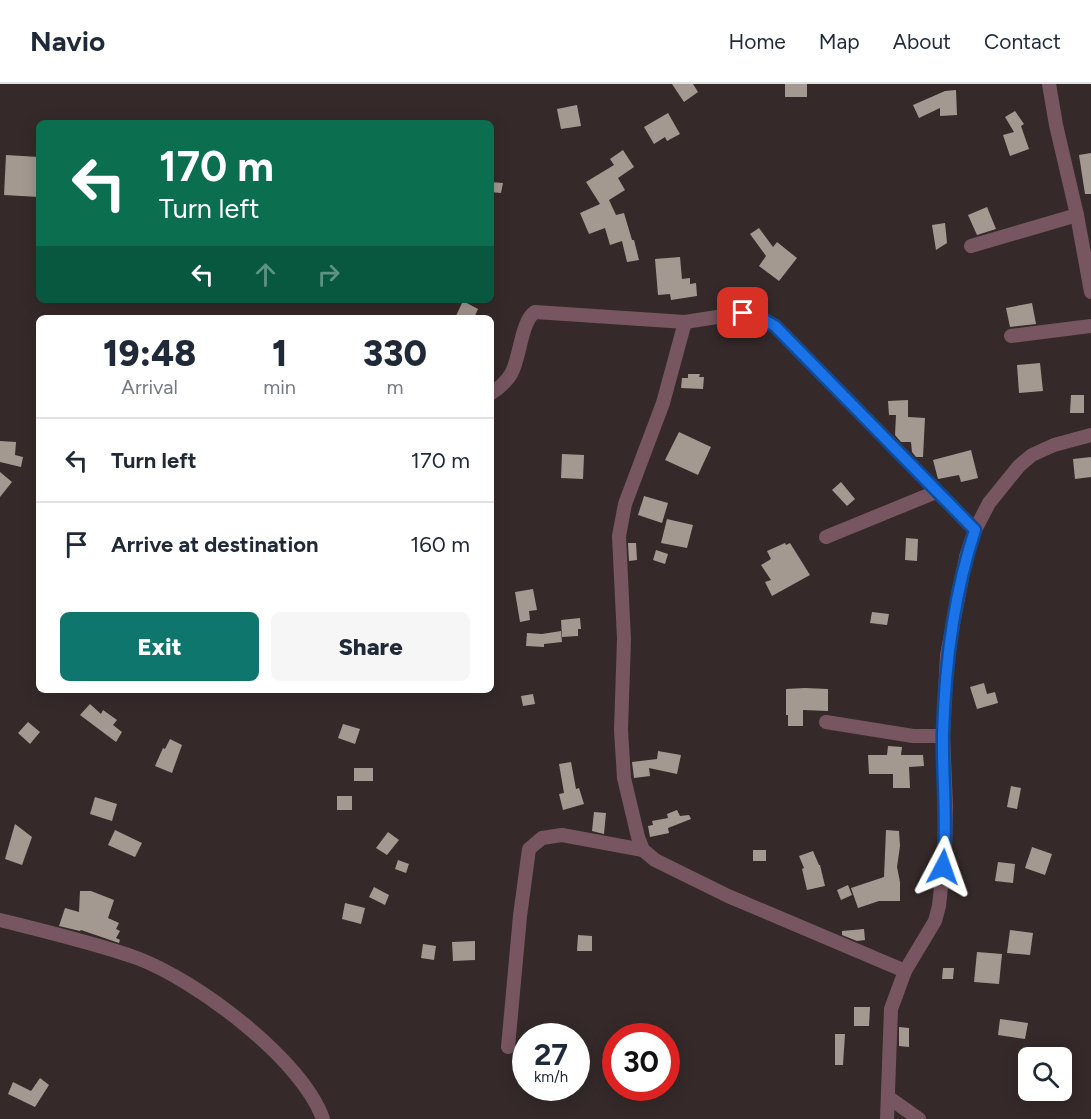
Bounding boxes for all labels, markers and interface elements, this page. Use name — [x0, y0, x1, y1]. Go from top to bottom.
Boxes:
text: Navio — [30, 24, 105, 58]
text: Home — [729, 29, 786, 54]
text: Map — [819, 29, 860, 54]
text: About — [893, 29, 951, 54]
text: Contact — [984, 29, 1061, 54]
text: 170 m — [159, 141, 274, 192]
icon: left — [60, 144, 138, 222]
text: Turn left — [159, 192, 259, 225]
icon: left — [186, 258, 219, 291]
icon: ahead — [249, 258, 282, 291]
icon: right — [312, 258, 345, 291]
pin — [717, 287, 768, 338]
icon: arrive — [726, 296, 759, 329]
text: 19:48 — [103, 332, 196, 375]
text: 1 — [272, 332, 287, 375]
text: 330 — [363, 332, 427, 375]
text: Arrival — [121, 375, 178, 399]
text: min — [263, 375, 296, 399]
text: m — [387, 375, 404, 399]
icon: left — [60, 444, 93, 477]
text: Turn left — [111, 447, 197, 474]
text: 170 m — [411, 447, 470, 474]
icon: arrive — [60, 528, 93, 561]
text: Arrive at destination — [111, 531, 319, 558]
text: 160 m — [410, 531, 470, 558]
button: Exit — [60, 612, 259, 681]
button: Share — [271, 612, 470, 681]
position arrow — [911, 835, 975, 899]
speed limit sign: 30 — [602, 1023, 680, 1101]
text: 27 — [534, 1036, 568, 1073]
map controls — [1018, 1047, 1072, 1101]
button: search — [1018, 1047, 1072, 1101]
text: km/h — [534, 1068, 568, 1086]

